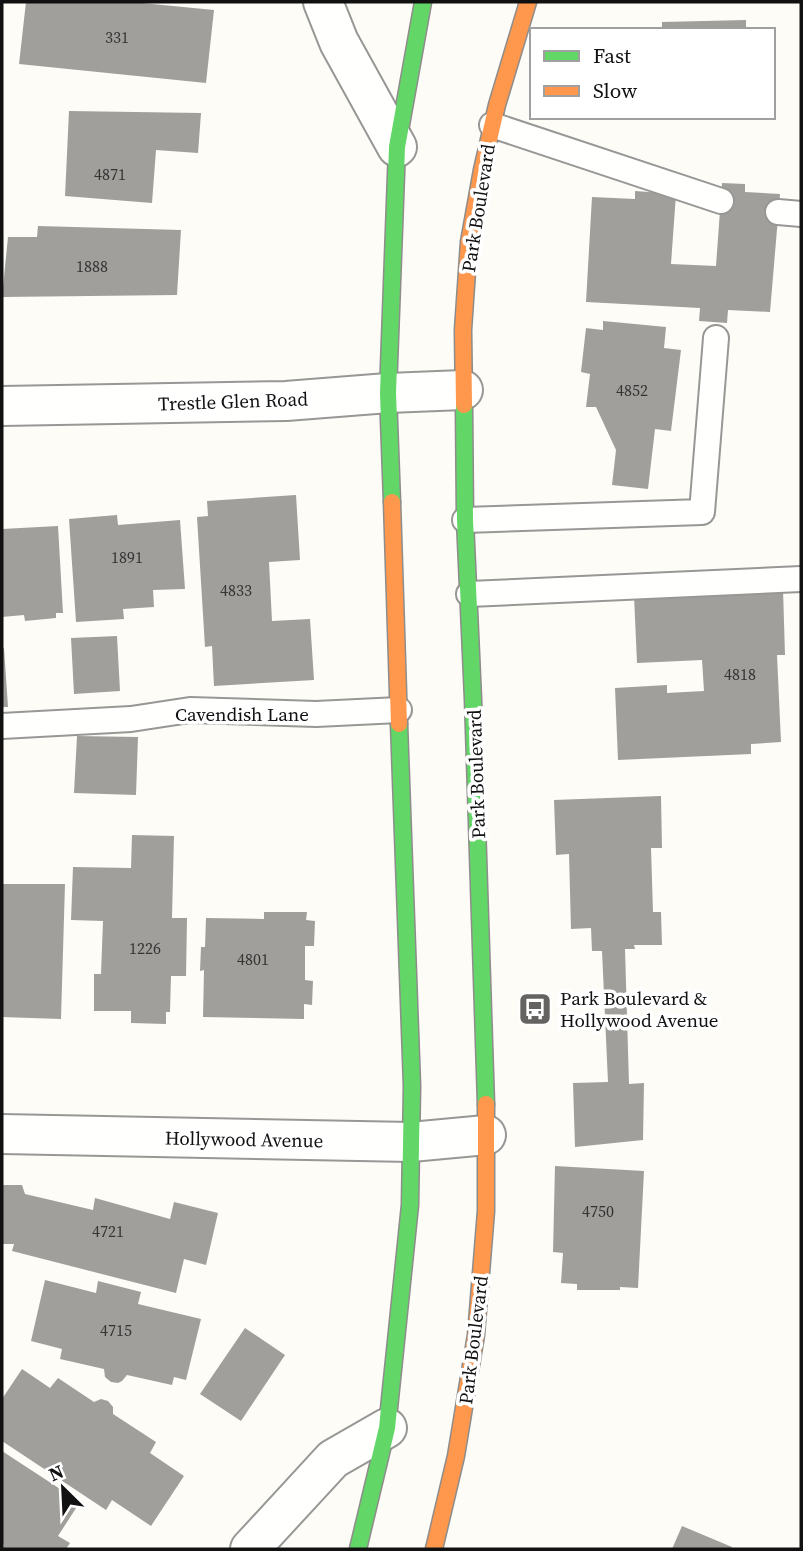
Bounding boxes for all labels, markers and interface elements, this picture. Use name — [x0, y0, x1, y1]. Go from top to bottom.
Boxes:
house number: 331 — [105, 26, 129, 48]
legend — [530, 28, 775, 119]
text: Fast — [593, 41, 631, 70]
text: Slow — [593, 76, 637, 105]
street label: Park Boulevard — [455, 142, 501, 274]
house number: 4871 — [94, 163, 126, 185]
house number: 1888 — [76, 255, 108, 277]
house number: 4852 — [616, 379, 648, 401]
street label: Trestle Glen Road — [158, 385, 309, 417]
house number: 1891 — [111, 546, 143, 568]
house number: 4833 — [220, 579, 252, 601]
house number: 4818 — [724, 663, 756, 685]
street label: Cavendish Lane — [175, 701, 309, 727]
street label: Park Boulevard — [461, 709, 491, 839]
house number: 1226 — [129, 937, 161, 959]
house number: 4801 — [237, 948, 269, 970]
place label: Park Boulevard & Hollywood Avenue — [560, 985, 718, 1033]
bus stop icon: Park Boulevard & Hollywood Avenue — [516, 990, 554, 1028]
street label: Hollywood Avenue — [165, 1125, 323, 1153]
house number: 4750 — [582, 1200, 614, 1222]
house number: 4721 — [92, 1220, 124, 1242]
street label: Park Boulevard — [452, 1274, 494, 1406]
house number: 4715 — [100, 1319, 132, 1341]
north arrow — [28, 1453, 98, 1523]
text: N — [44, 1458, 68, 1487]

